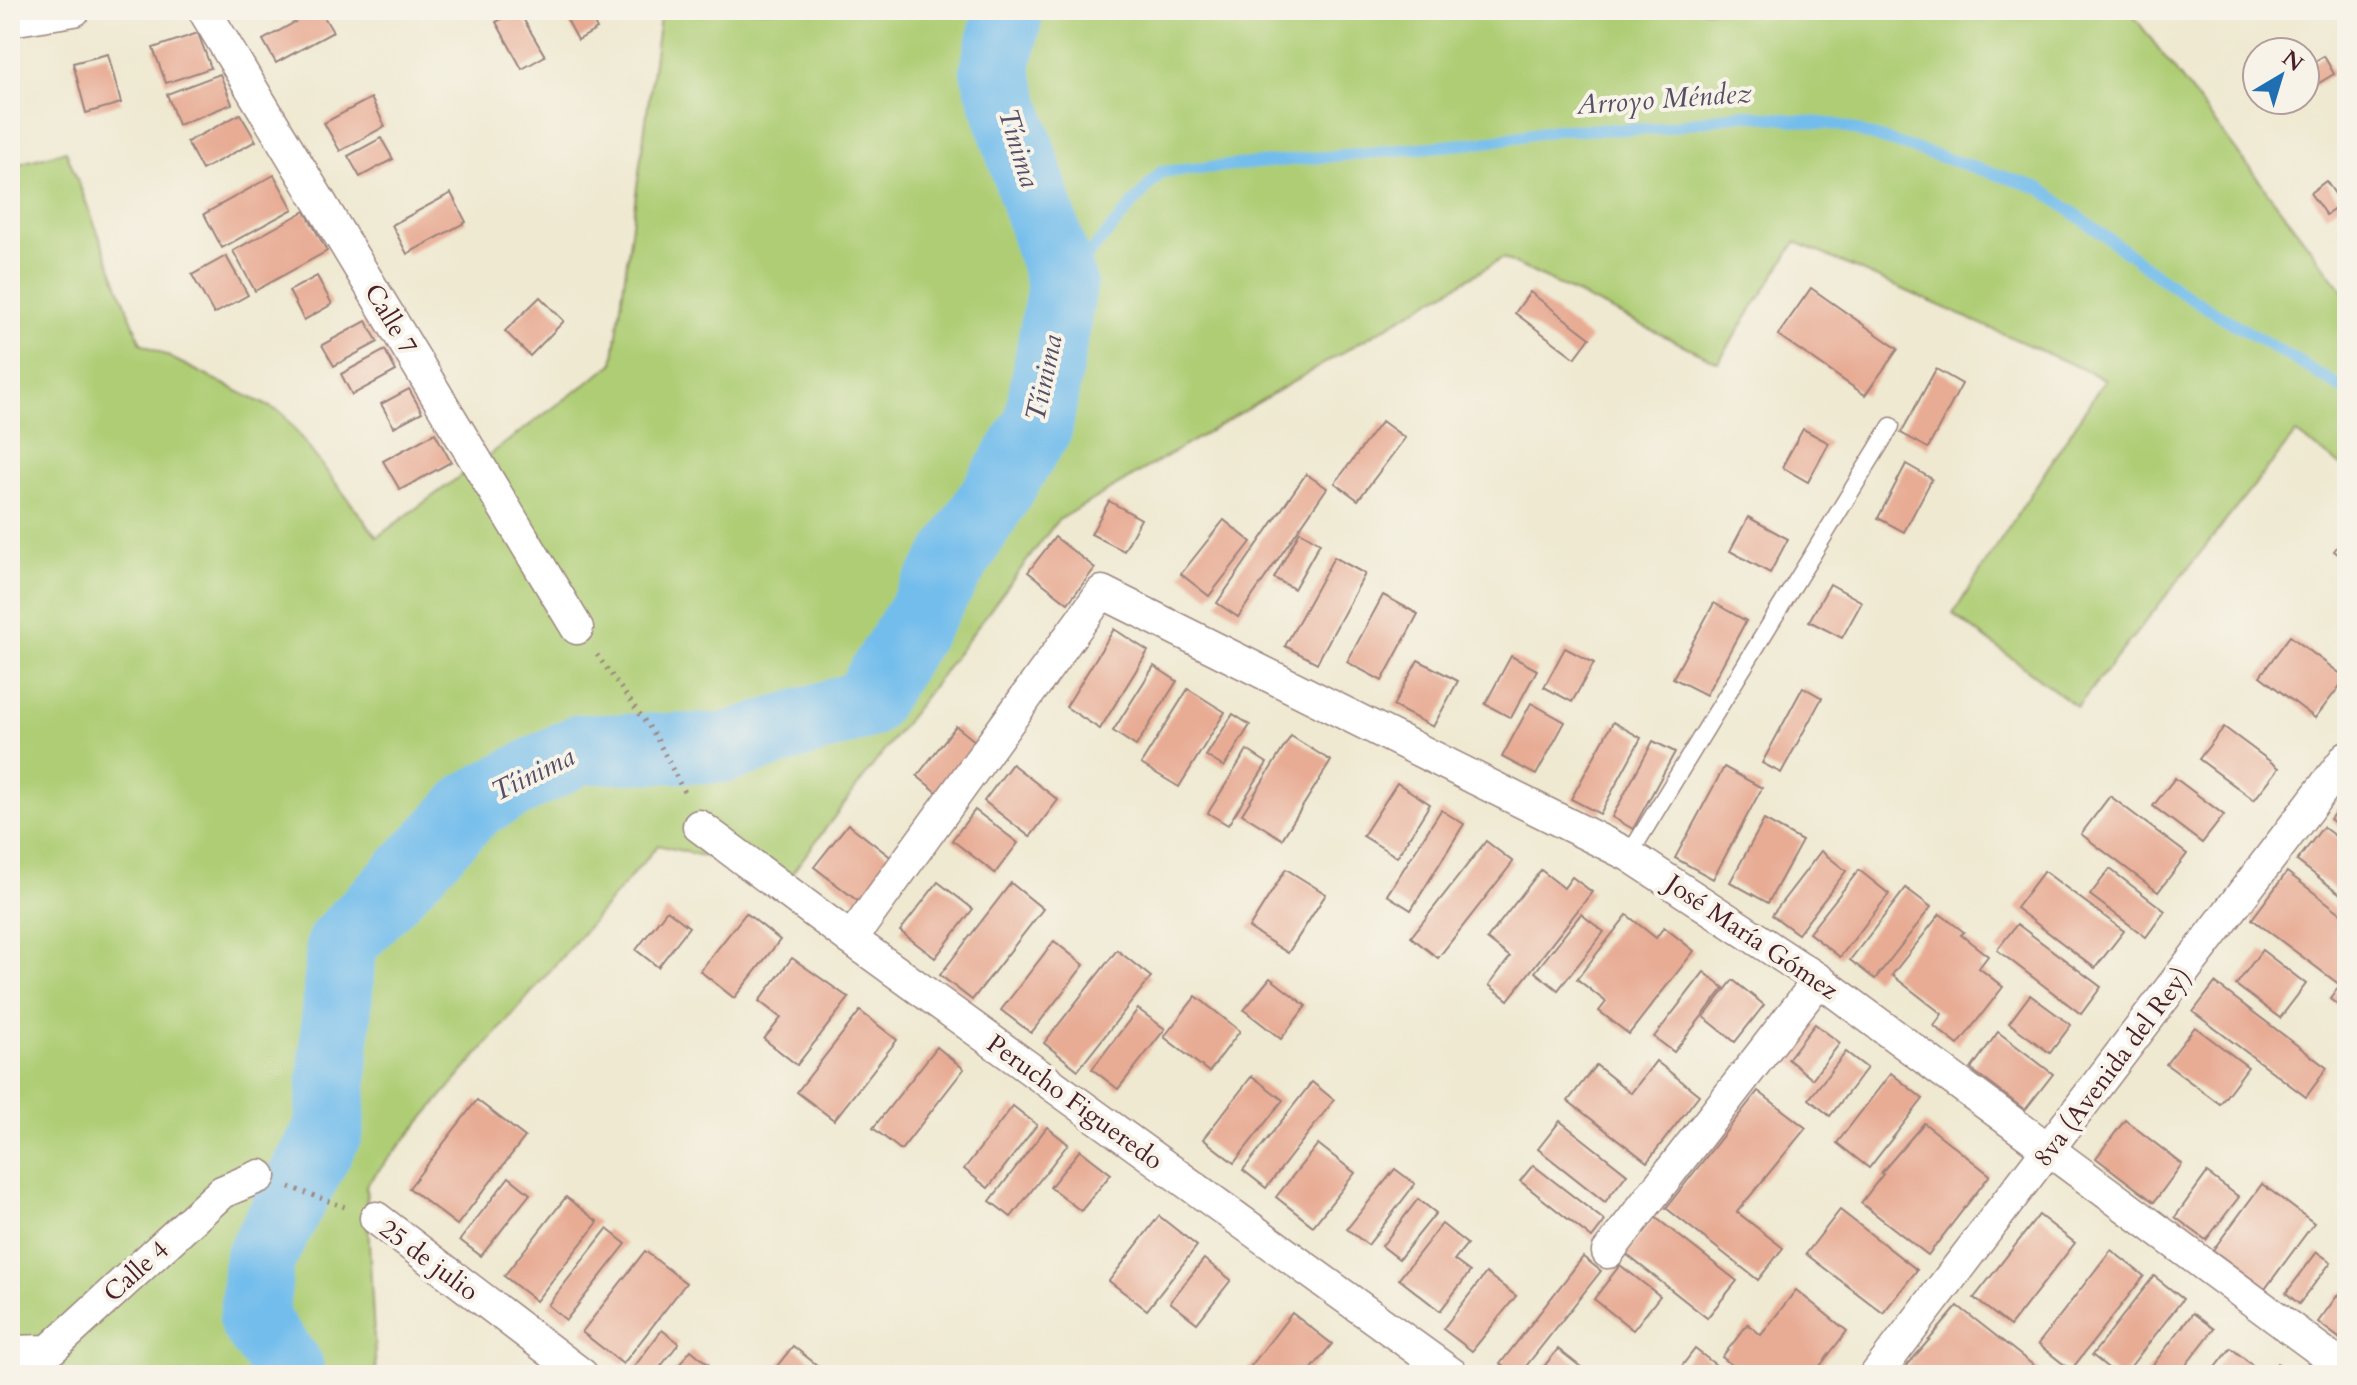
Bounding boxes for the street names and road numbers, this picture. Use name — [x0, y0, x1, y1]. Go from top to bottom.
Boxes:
street label: Calle 7 — [356, 277, 426, 361]
street label: José María Gómez — [1656, 864, 1845, 1008]
street label: 8va (Avenida del Rey) — [2025, 960, 2199, 1174]
street label: Perucho Figueredo — [980, 1026, 1170, 1178]
street label: 25 de julio — [372, 1211, 486, 1309]
street label: Calle 4 — [96, 1232, 176, 1310]

